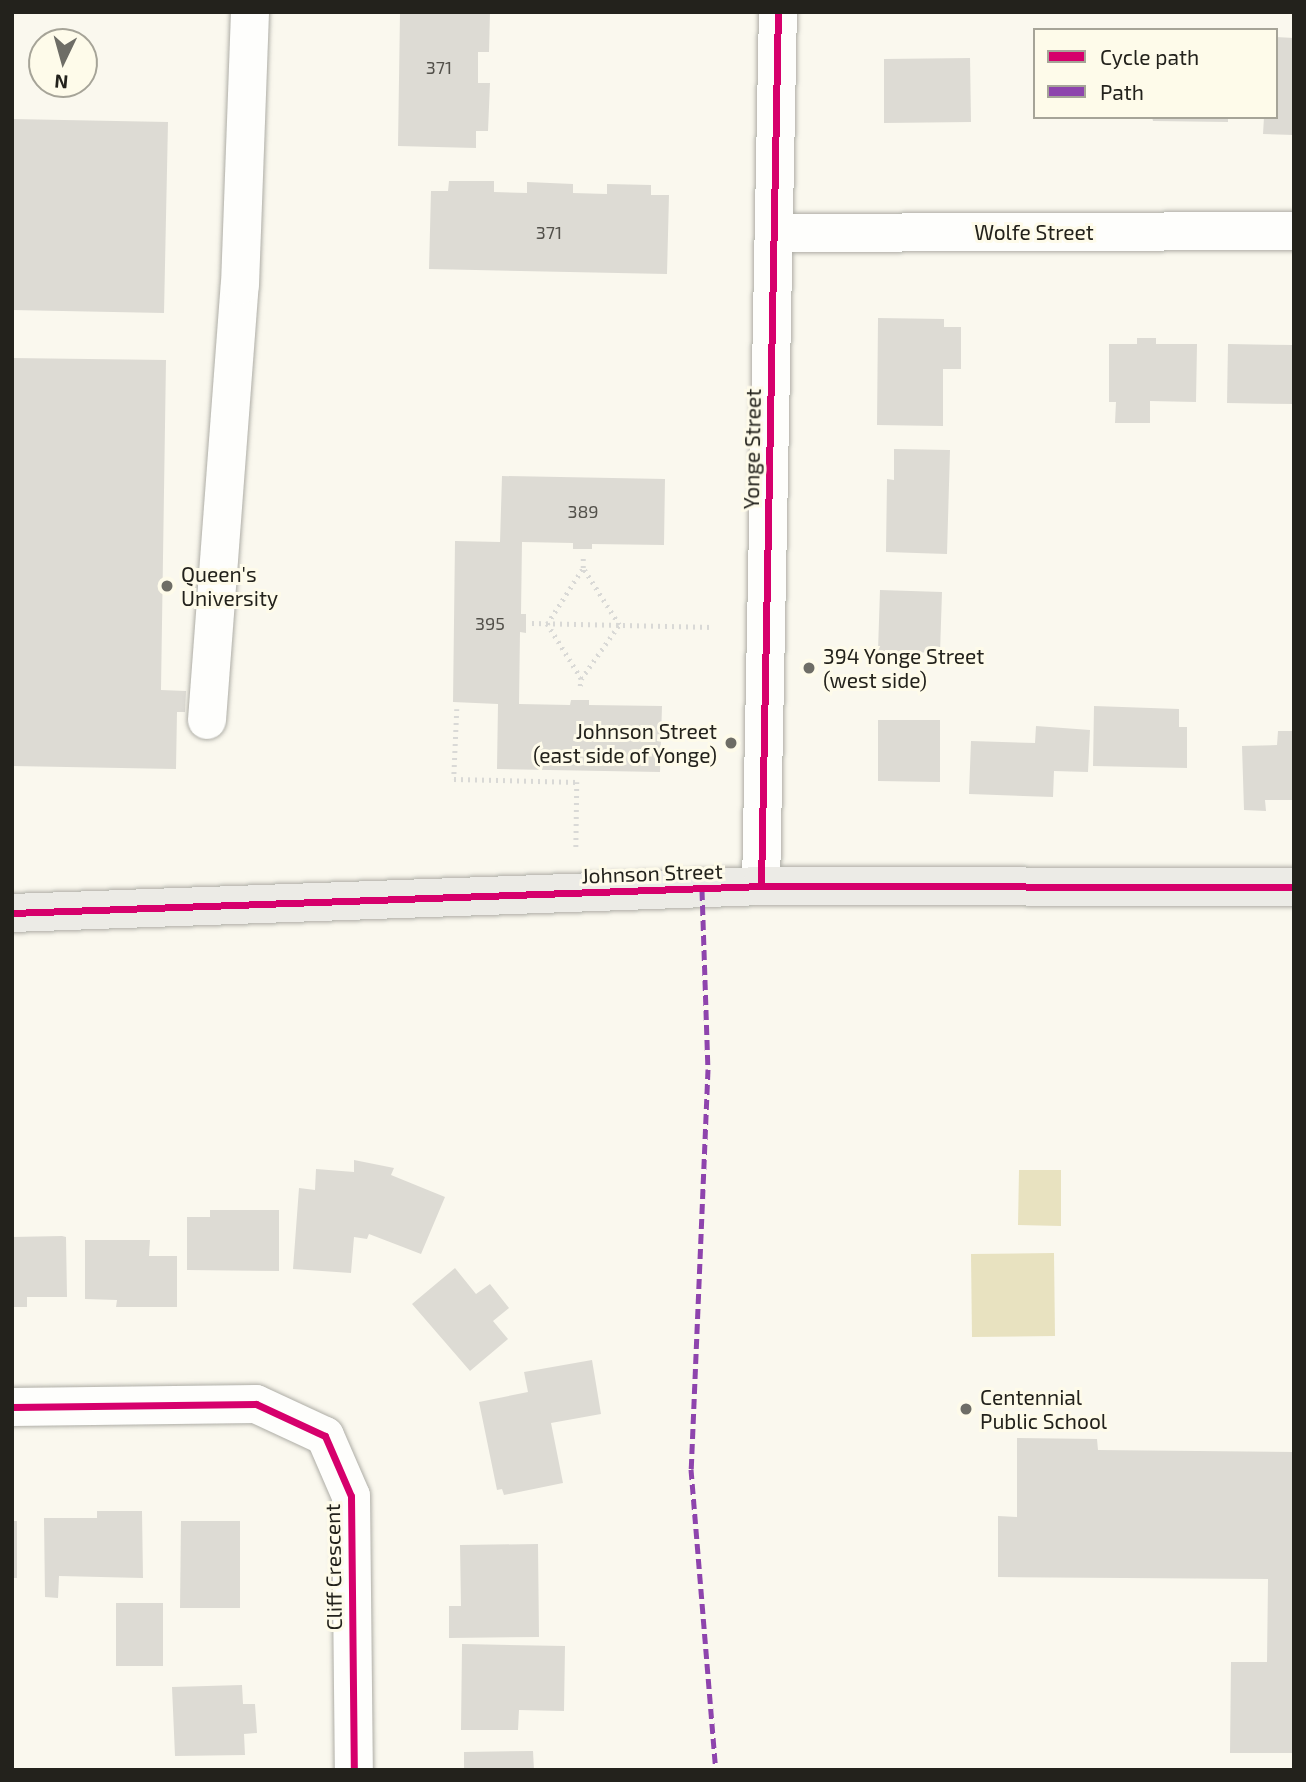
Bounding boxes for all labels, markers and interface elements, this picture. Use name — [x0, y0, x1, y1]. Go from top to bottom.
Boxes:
north arrow — [28, 28, 98, 98]
legend — [1033, 28, 1278, 119]
text: Cycle path — [1100, 44, 1199, 69]
house number: 371 — [426, 56, 452, 78]
text: N — [53, 70, 69, 94]
text: Path — [1100, 79, 1144, 104]
street label: Wolfe Street — [974, 219, 1094, 245]
house number: 371 — [536, 221, 562, 243]
street label: Yonge Street — [738, 388, 766, 510]
house number: 389 — [567, 500, 599, 522]
place label: Queen's University — [181, 561, 278, 611]
marker: Queen's University — [159, 578, 175, 594]
house number: 395 — [475, 612, 505, 634]
place label: 394 Yonge Street (west side) — [823, 643, 985, 693]
marker: 394 Yonge Street (west side) — [801, 660, 817, 676]
place label: Johnson Street (east side of Yonge) — [532, 718, 717, 768]
marker: Johnson Street (east side of Yonge) — [723, 735, 739, 751]
street label: Johnson Street — [581, 858, 723, 888]
place label: Centennial Public School — [980, 1384, 1107, 1434]
marker: Centennial Public School — [958, 1401, 974, 1417]
street label: Cliff Crescent — [319, 1503, 347, 1631]

